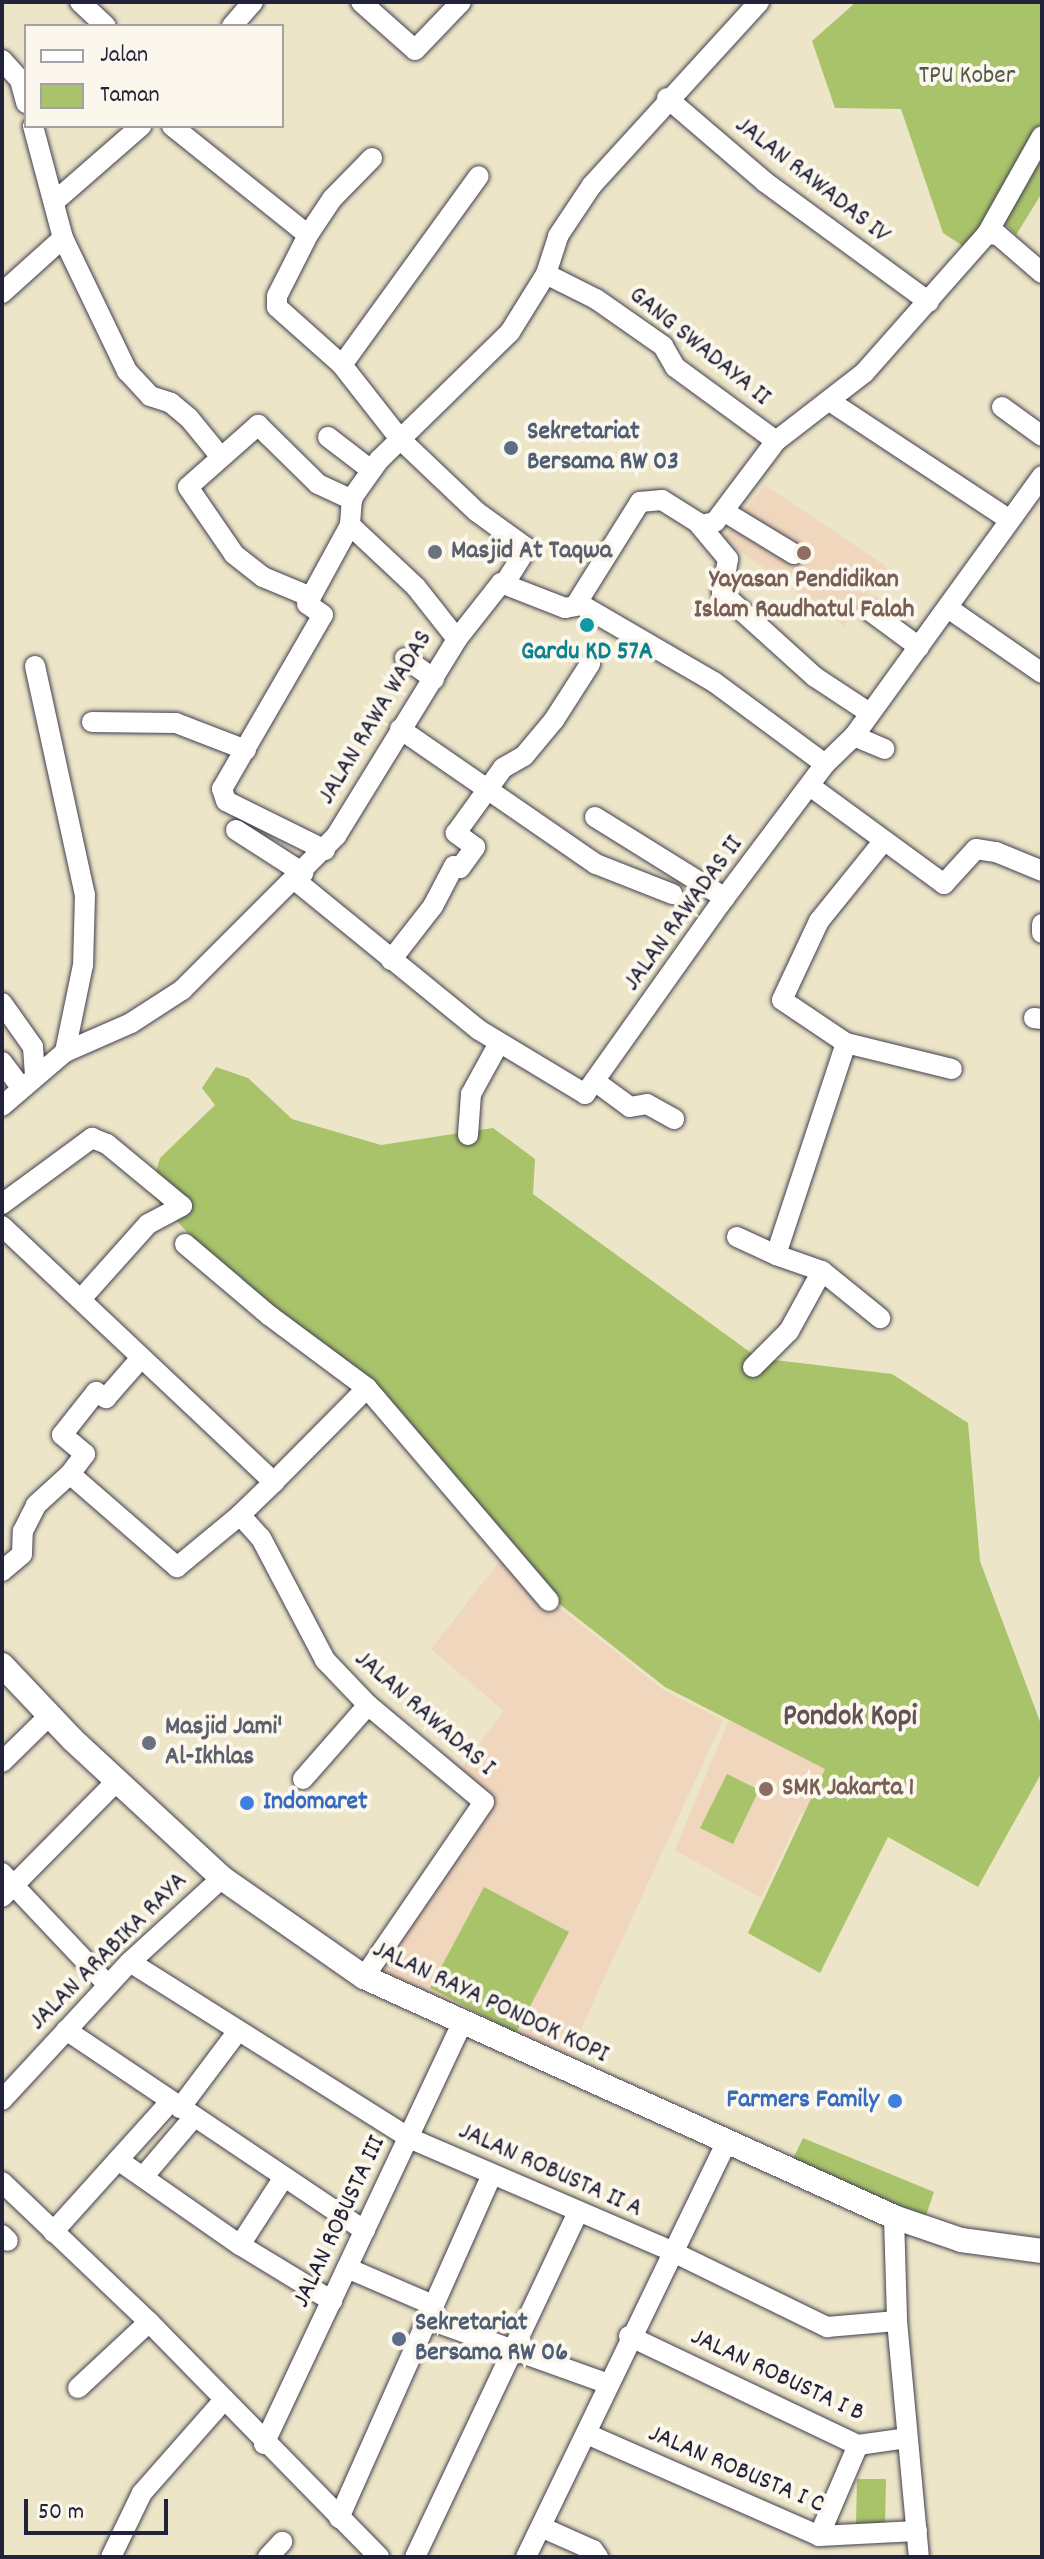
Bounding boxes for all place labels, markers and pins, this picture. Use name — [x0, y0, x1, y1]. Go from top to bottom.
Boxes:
place label: Sekretariat Bersama RW 03 — [527, 417, 679, 478]
marker: Sekretariat Bersama RW 03 — [502, 439, 520, 457]
place label: Masjid At Taqwa — [451, 536, 612, 568]
marker: Masjid At Taqwa — [426, 543, 444, 561]
marker: Yayasan Pendidikan Islam Raudhatul Falah — [795, 544, 813, 562]
place label: Yayasan Pendidikan Islam Raudhatul Falah — [694, 565, 914, 626]
marker: Gardu KD 57A — [578, 616, 596, 634]
place label: Gardu KD 57A — [521, 637, 653, 669]
place label: Masjid Jami' Al-Ikhlas — [165, 1712, 282, 1774]
marker: Masjid Jami' Al-Ikhlas — [140, 1734, 158, 1752]
place label: SMK Jakarta 1 — [782, 1773, 914, 1805]
marker: SMK Jakarta 1 — [757, 1780, 775, 1798]
place label: Indomaret — [263, 1787, 368, 1819]
marker: Indomaret — [238, 1794, 256, 1812]
place label: Farmers Family — [727, 2085, 879, 2117]
marker: Farmers Family — [886, 2092, 904, 2110]
place label: Sekretariat Bersama RW 06 — [415, 2308, 568, 2370]
marker: Sekretariat Bersama RW 06 — [390, 2330, 408, 2348]

